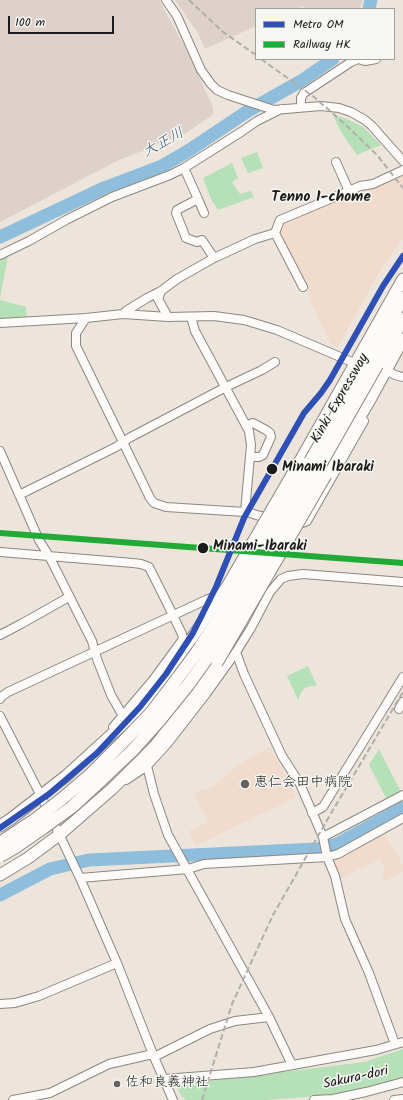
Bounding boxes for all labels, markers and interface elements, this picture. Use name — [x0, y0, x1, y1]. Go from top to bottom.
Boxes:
scale bar — [10, 8, 116, 34]
legend — [255, 8, 395, 60]
text: 100 m — [15, 13, 45, 32]
text: Metro OM — [293, 15, 344, 34]
text: Railway HK — [293, 35, 351, 54]
water label: 大正川 — [140, 125, 188, 163]
district label: Tenno 1-chome — [271, 189, 371, 207]
street label: Kinki Expressway — [309, 351, 373, 447]
place label: Minami Ibaraki — [282, 461, 374, 477]
marker: Minami Ibaraki — [265, 462, 279, 476]
place label: Minami-Ibaraki — [213, 540, 307, 556]
marker: Minami-Ibaraki — [196, 541, 210, 555]
place label: 恵仁会田中病院 — [254, 776, 352, 792]
marker: 恵仁会田中病院 — [239, 778, 251, 790]
street label: Sakura-dori — [322, 1064, 390, 1094]
place label: 佐和良義神社 — [125, 1076, 209, 1092]
marker: 佐和良義神社 — [112, 1079, 122, 1089]

